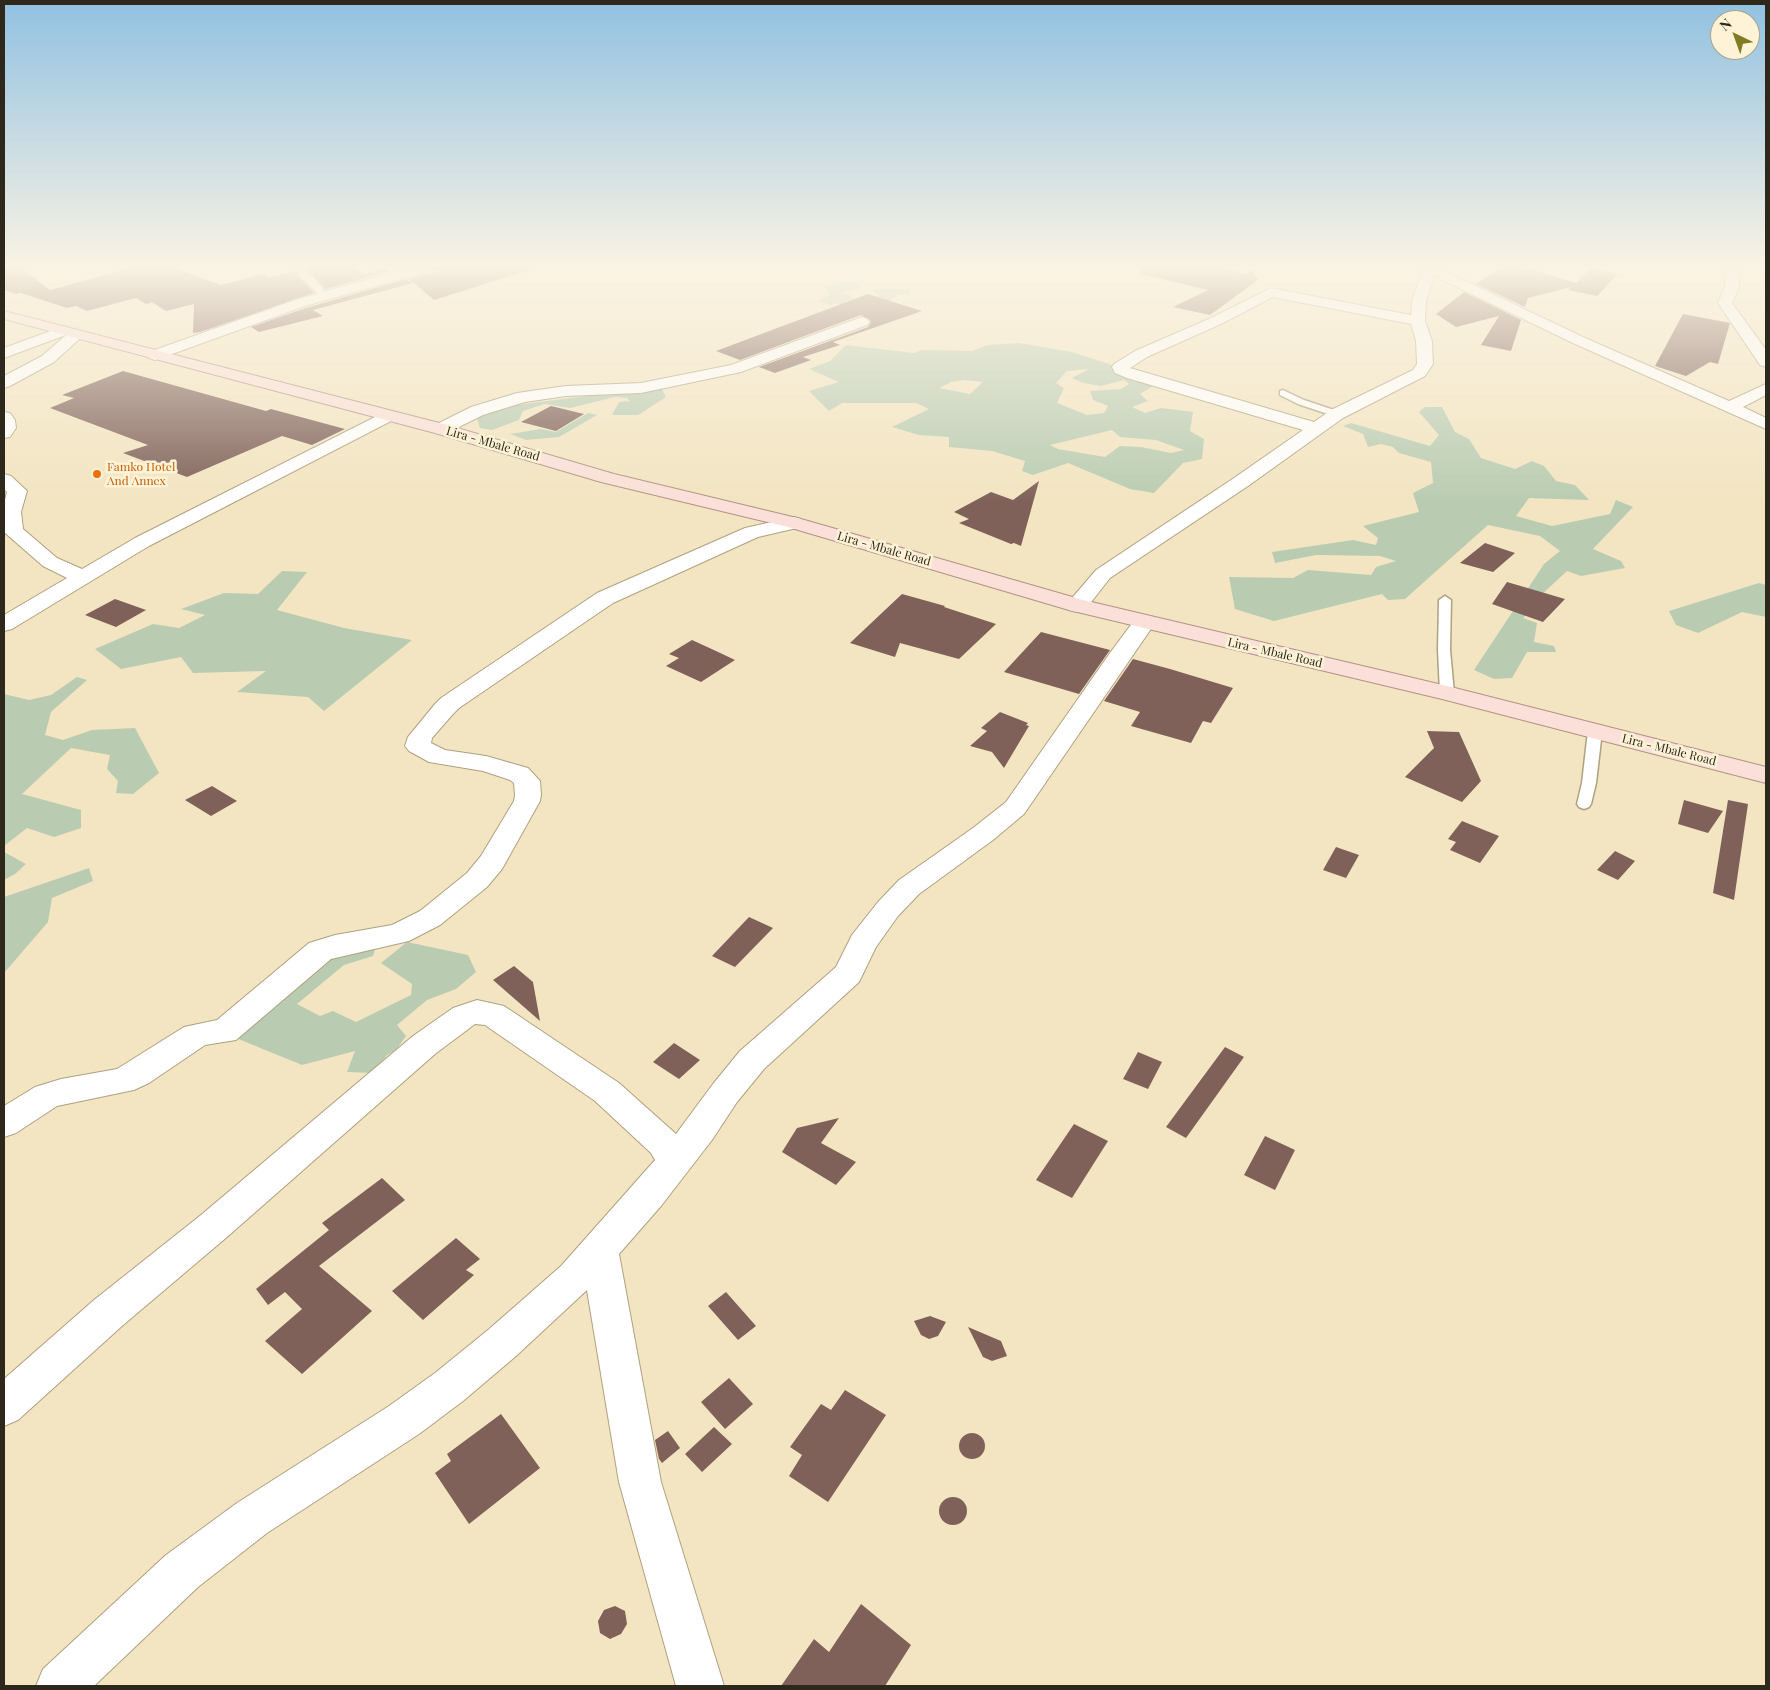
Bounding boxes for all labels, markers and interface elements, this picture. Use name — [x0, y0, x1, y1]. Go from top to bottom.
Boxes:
north arrow — [1710, 10, 1760, 60]
text: N — [1715, 14, 1735, 35]
street label: Lira - Mbale Road — [445, 424, 541, 464]
place label: Famko Hotel And Annex — [107, 460, 175, 488]
marker: Famko Hotel And Annex — [91, 468, 103, 480]
street label: Lira - Mbale Road — [836, 529, 932, 569]
street label: Lira - Mbale Road — [1226, 635, 1324, 671]
street label: Lira - Mbale Road — [1620, 731, 1718, 769]

